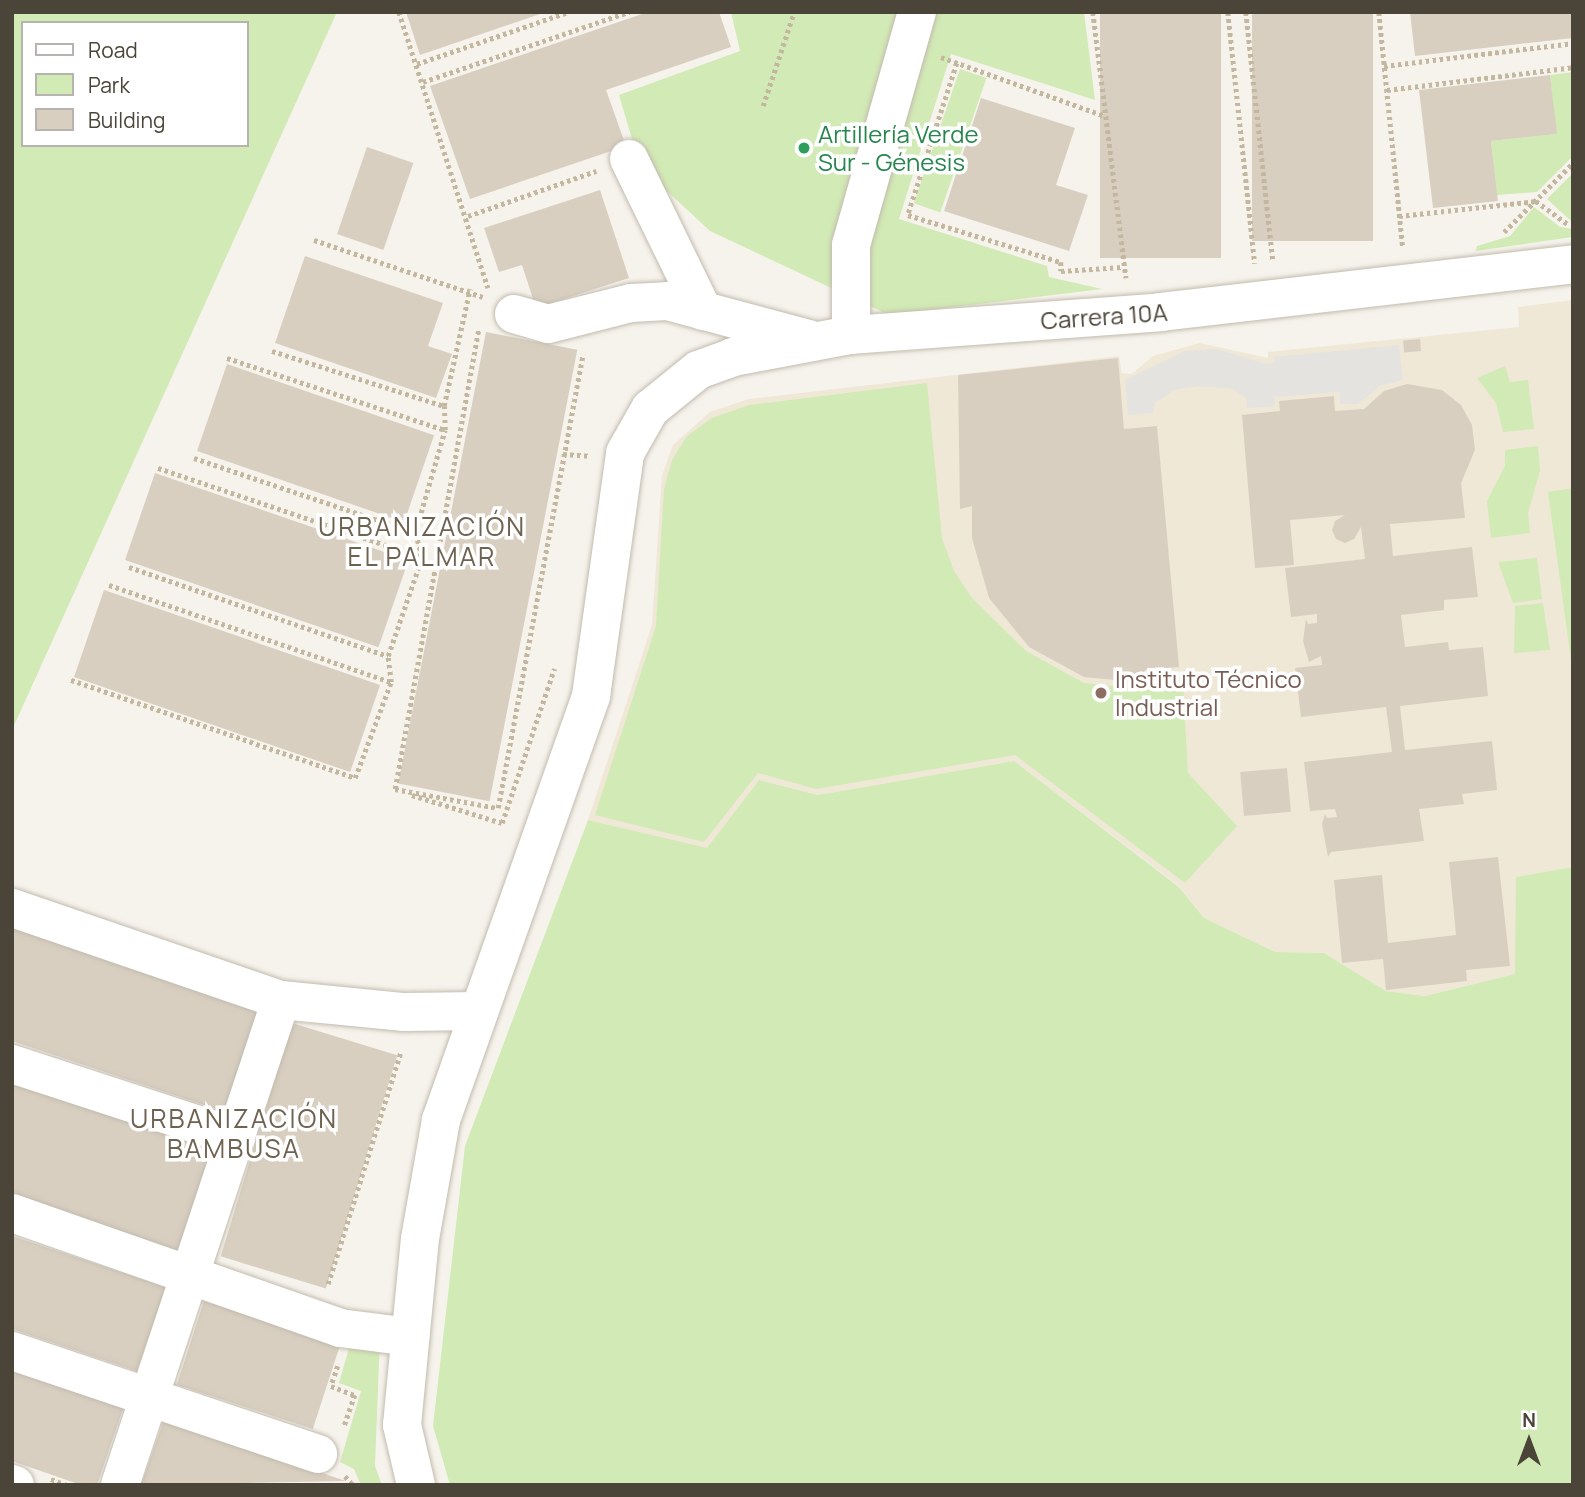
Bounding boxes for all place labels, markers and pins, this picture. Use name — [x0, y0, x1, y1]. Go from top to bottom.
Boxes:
place label: Artillería Verde Sur - Génesis — [818, 120, 978, 176]
marker: Artillería Verde Sur - Génesis — [796, 140, 812, 156]
place label: Instituto Técnico Industrial — [1115, 665, 1302, 721]
marker: Instituto Técnico Industrial — [1093, 685, 1109, 701]

